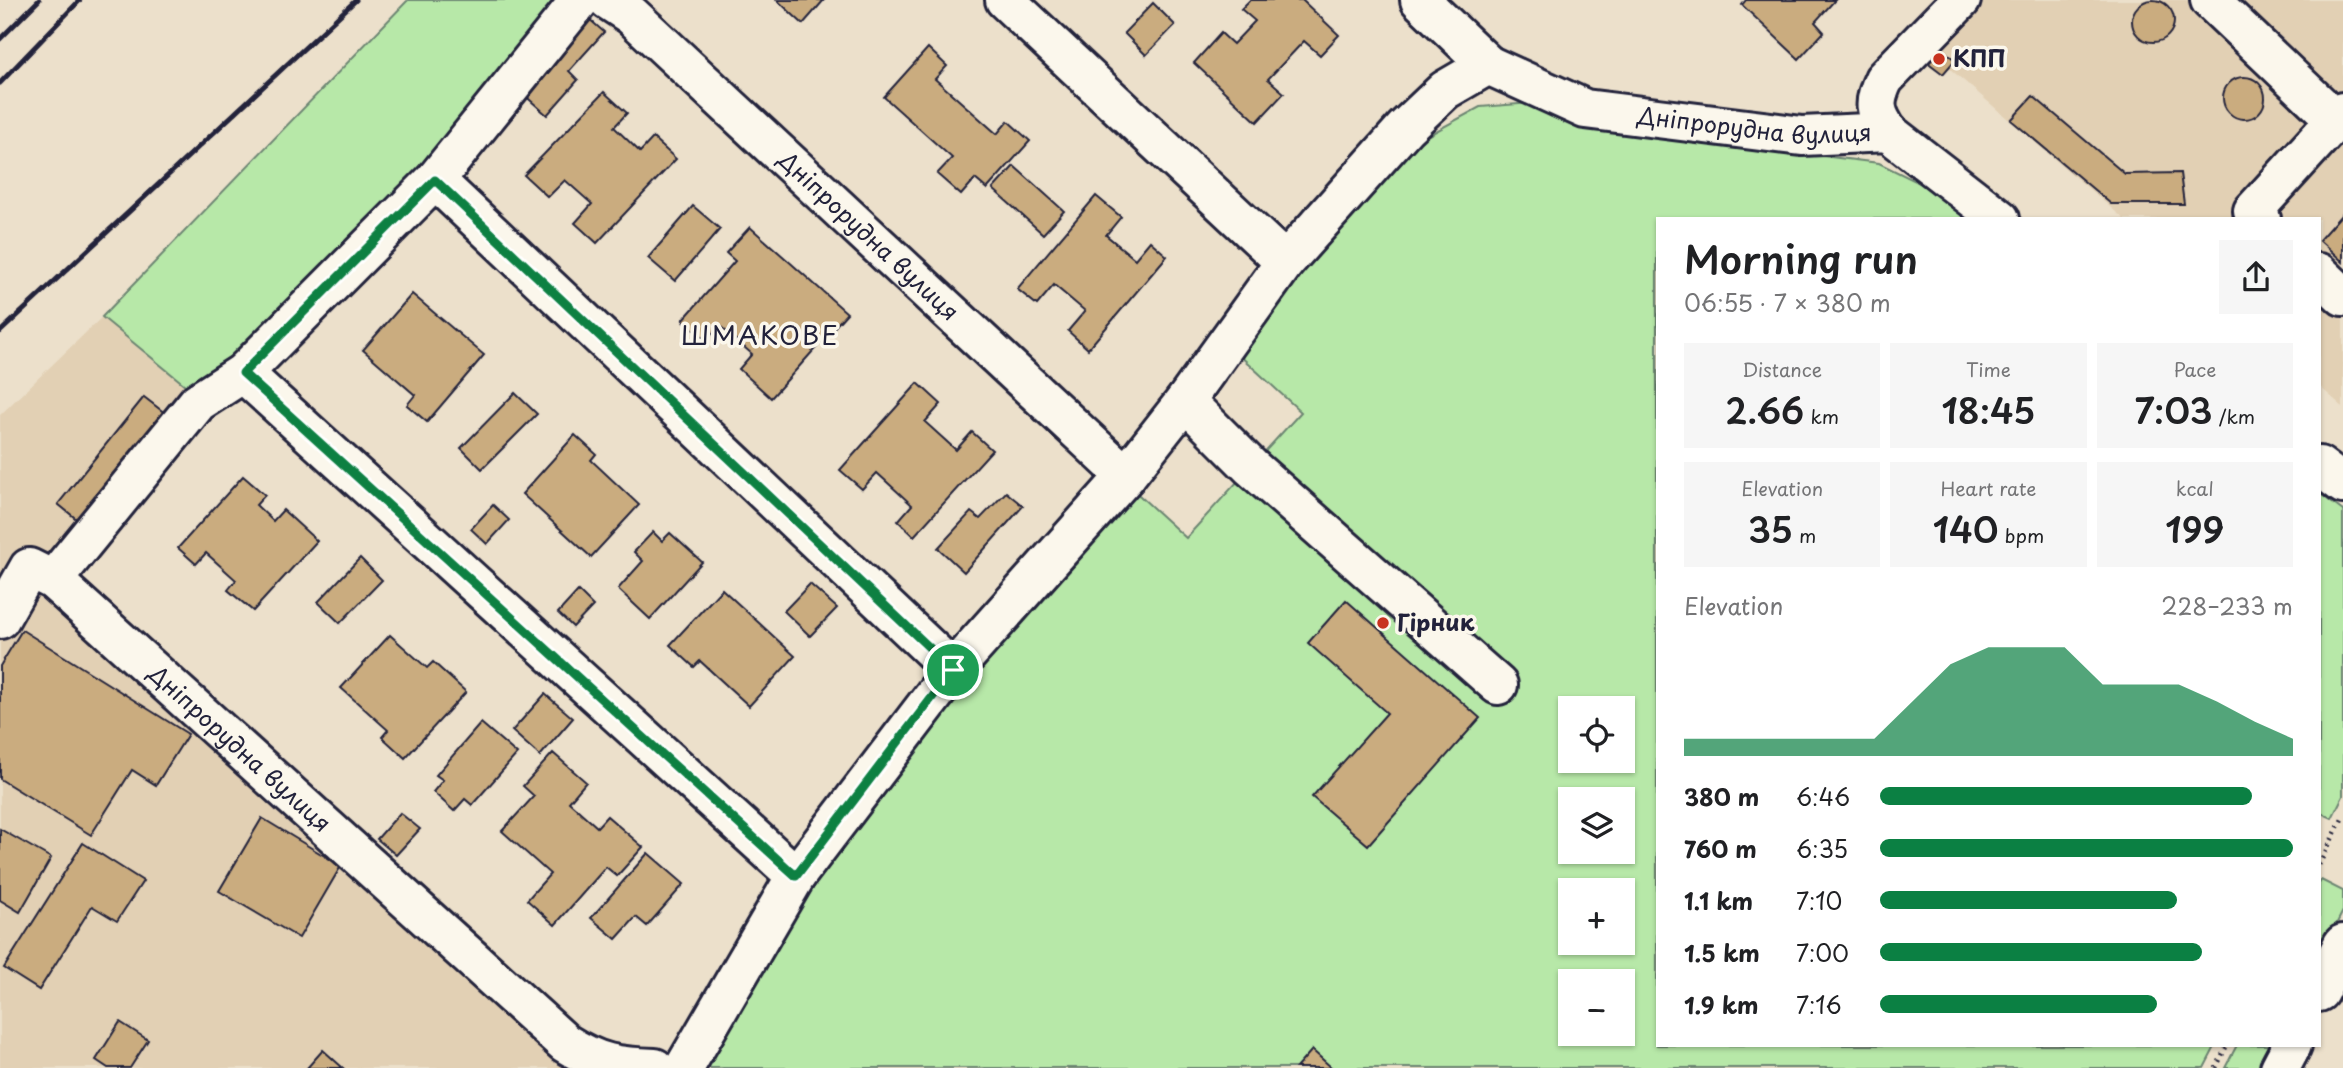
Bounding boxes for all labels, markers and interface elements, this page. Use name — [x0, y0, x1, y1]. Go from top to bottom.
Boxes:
place label: КПП — [1953, 40, 2006, 75]
marker: КПП — [1931, 51, 1947, 67]
street label: Дніпрорудна вулиця — [1635, 97, 1872, 152]
street label: Дніпрорудна вулиця — [771, 141, 968, 328]
text: Morning run — [1684, 230, 1918, 287]
button: share — [2219, 240, 2293, 314]
text: 06:55 · 7 × 380 m — [1684, 285, 1891, 320]
district label: ШМАКОВЕ — [681, 315, 839, 354]
text: Distance — [1742, 355, 1822, 383]
text: Time — [1966, 355, 2011, 383]
text: Pace — [2173, 355, 2216, 383]
text: 2.66 — [1725, 383, 1804, 436]
text: 18:45 — [1941, 383, 2036, 436]
text: 7:03 — [2135, 383, 2213, 436]
text: km — [1804, 402, 1839, 430]
text: /km — [2213, 402, 2255, 430]
text: Elevation — [1741, 474, 1823, 502]
text: Heart rate — [1941, 474, 2036, 502]
text: kcal — [2176, 474, 2214, 502]
text: 35 — [1748, 502, 1793, 555]
text: 140 — [1933, 502, 1999, 555]
text: 199 — [2165, 502, 2224, 555]
text: m — [1793, 521, 1816, 549]
text: bpm — [1999, 521, 2044, 549]
text: Elevation — [1684, 588, 1783, 623]
text: 228–233 m — [2161, 588, 2293, 623]
place label: Гірник — [1397, 604, 1475, 639]
marker: Гірник — [1375, 615, 1391, 631]
pin — [923, 640, 983, 700]
icon: arrive — [934, 651, 972, 689]
street label: Дніпрорудна вулиця — [141, 655, 340, 839]
map controls — [1558, 696, 1635, 1046]
button: locate — [1558, 696, 1635, 773]
text: 380 m — [1684, 779, 1759, 814]
text: 6:46 — [1796, 779, 1850, 814]
button: layers — [1558, 787, 1635, 864]
text: 760 m — [1684, 831, 1757, 866]
text: 6:35 — [1796, 831, 1848, 866]
button: + — [1558, 878, 1635, 955]
text: 1.1 km — [1684, 883, 1753, 918]
text: 7:10 — [1796, 883, 1842, 918]
text: 1.5 km — [1684, 935, 1760, 970]
text: 7:00 — [1796, 935, 1849, 970]
button: − — [1558, 969, 1635, 1046]
text: 1.9 km — [1684, 987, 1758, 1022]
text: 7:16 — [1796, 987, 1842, 1022]

